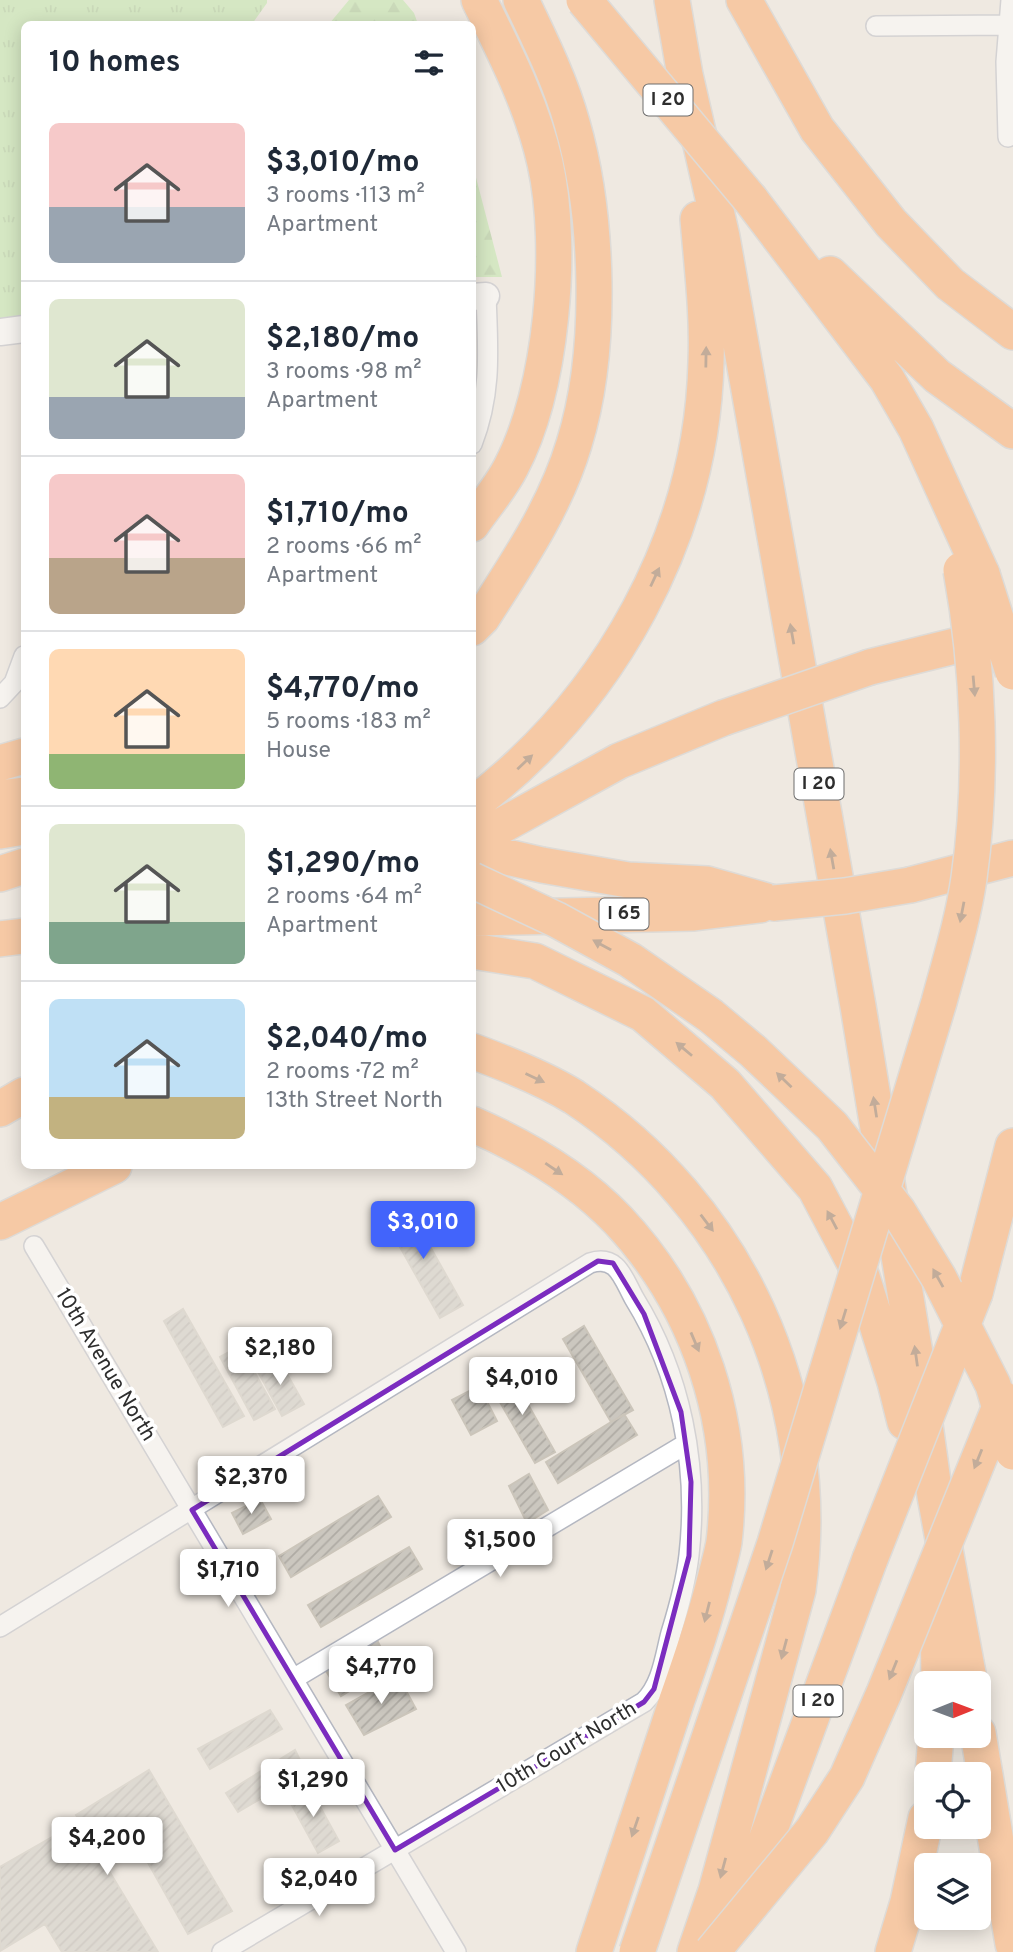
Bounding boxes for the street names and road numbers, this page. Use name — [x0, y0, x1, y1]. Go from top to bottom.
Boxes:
road number: I 20 — [644, 85, 692, 116]
road number: I 20 — [794, 768, 844, 800]
road number: I 65 — [600, 898, 648, 930]
street label: 10th Avenue North — [49, 1283, 161, 1447]
road number: I 20 — [794, 1686, 842, 1716]
street label: 10th Court North — [492, 1696, 642, 1800]

